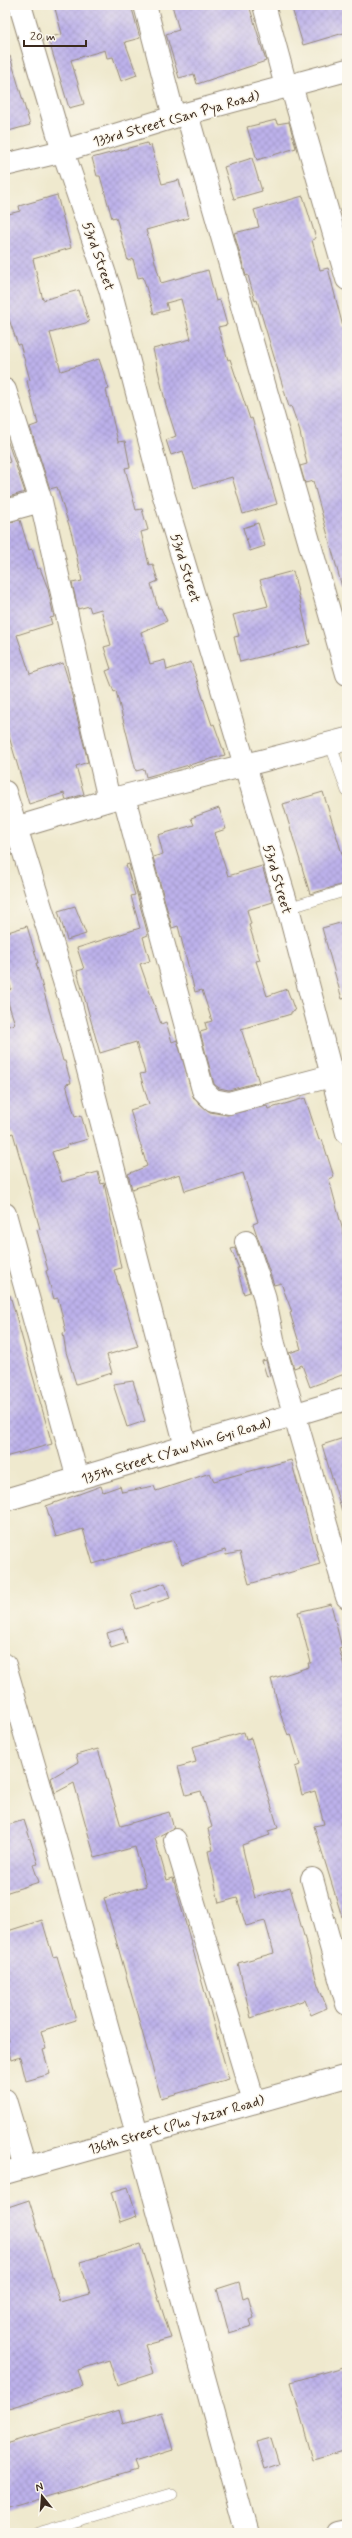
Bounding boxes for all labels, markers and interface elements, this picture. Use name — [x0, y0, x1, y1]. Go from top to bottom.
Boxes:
scale bar — [24, 22, 86, 48]
text: 20 m — [30, 29, 56, 45]
street label: 133rd Street (San Pya Road) — [91, 87, 262, 151]
street label: 53rd Street — [78, 220, 118, 293]
street label: 53rd Street — [166, 531, 204, 606]
street label: 53rd Street — [259, 842, 296, 917]
street label: 135th Street (Yaw Min Gyi Road) — [79, 1413, 273, 1488]
street label: 136th Street (Pho Yazar Road) — [86, 2091, 266, 2159]
north arrow — [22, 2476, 62, 2516]
text: N — [34, 2480, 45, 2495]

